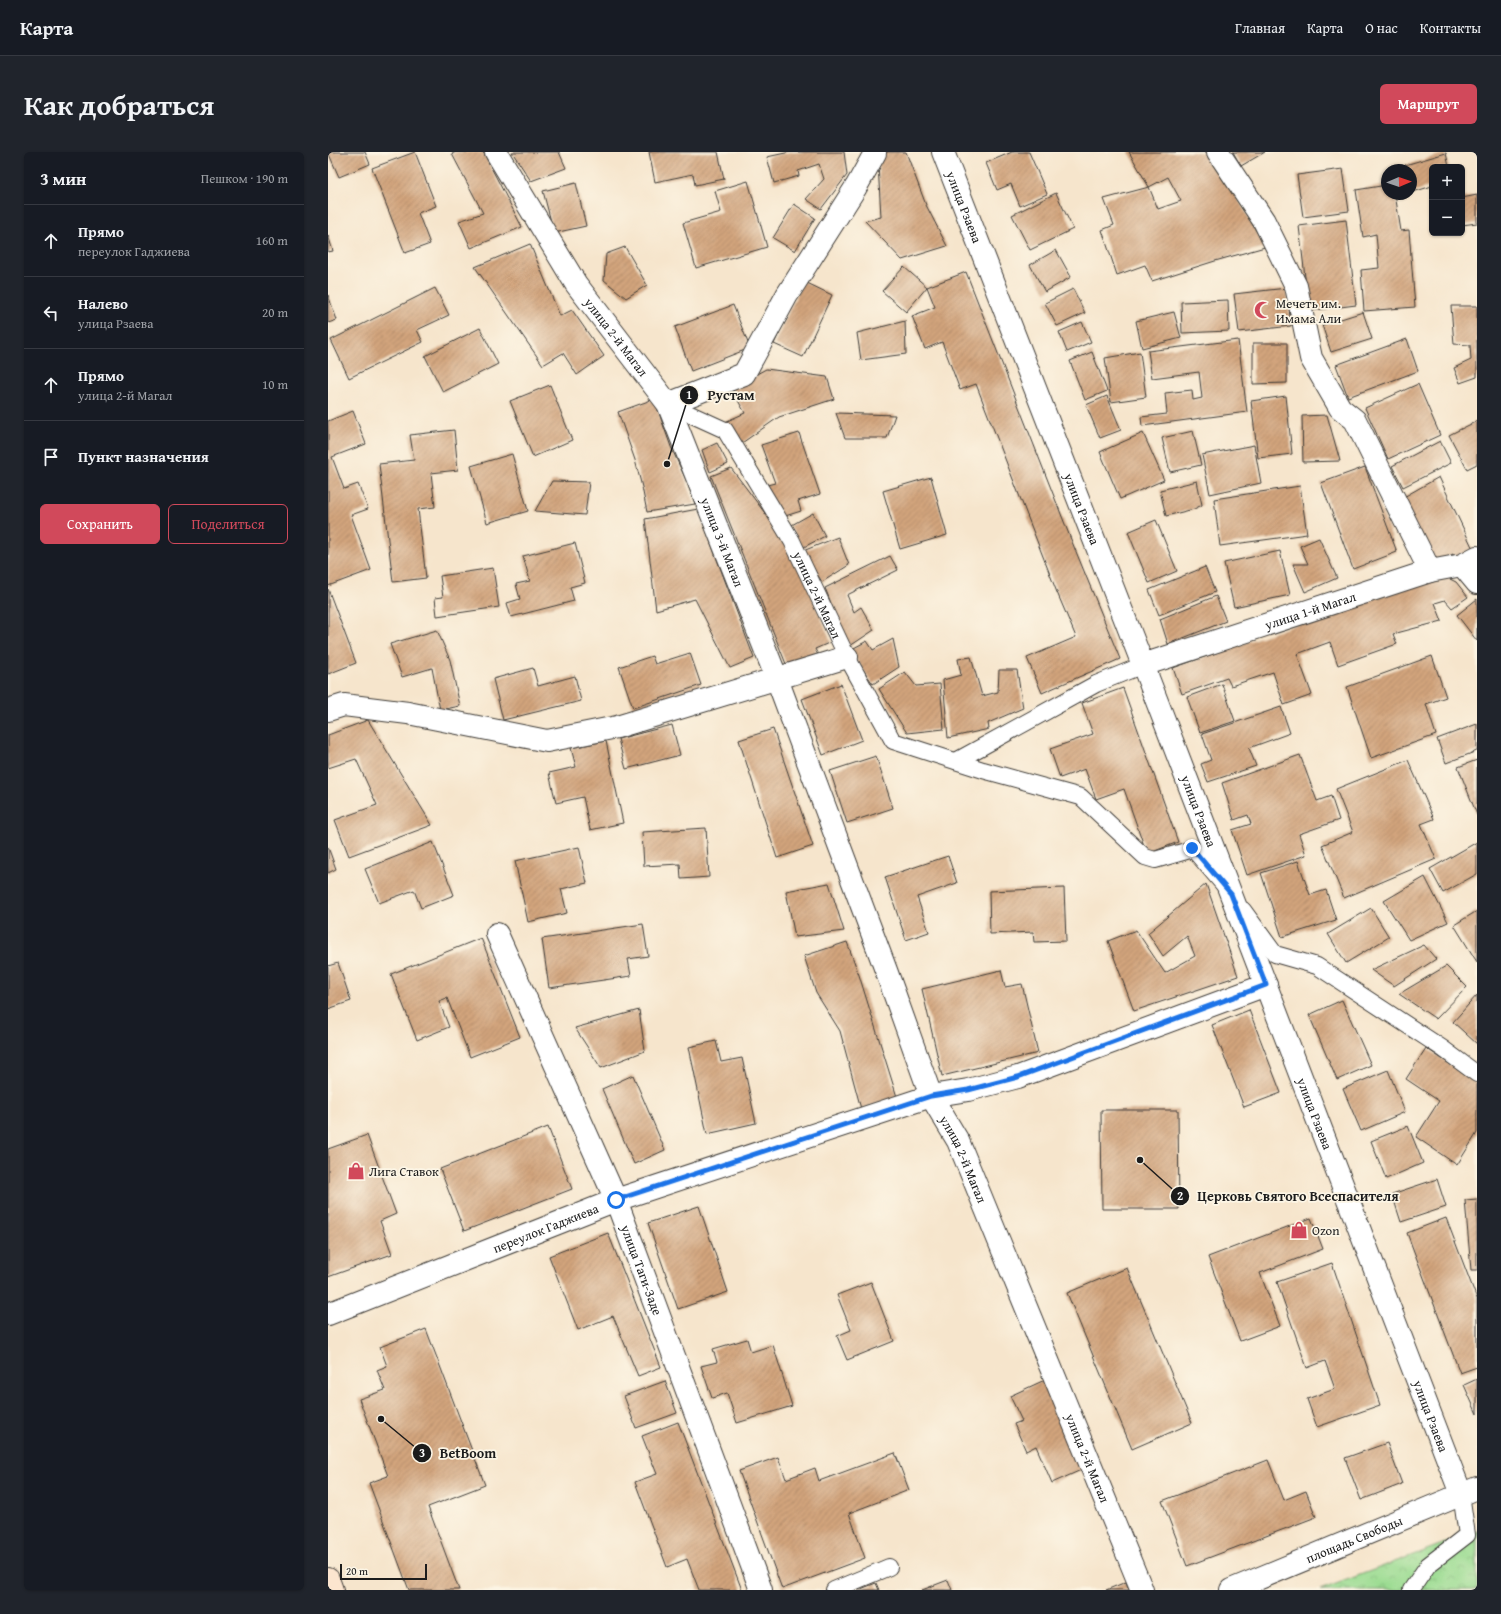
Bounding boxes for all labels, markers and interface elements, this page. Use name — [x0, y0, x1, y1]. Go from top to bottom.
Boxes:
text: Карта — [20, 14, 73, 42]
text: Главная — [1235, 18, 1285, 38]
text: Карта — [1307, 18, 1343, 38]
text: О нас — [1365, 18, 1398, 38]
text: Контакты — [1420, 18, 1481, 38]
text: Как добраться — [24, 84, 214, 125]
button: Маршрут — [1380, 84, 1477, 124]
north arrow — [1381, 164, 1417, 200]
map controls — [1429, 164, 1465, 236]
button: + — [1429, 164, 1465, 200]
text: 3 мин — [40, 166, 86, 191]
street label: улица Рзаева — [942, 167, 987, 246]
text: Пешком · 190 m — [201, 169, 288, 188]
button: − — [1429, 200, 1465, 236]
text: Прямо — [78, 221, 124, 242]
icon: ahead — [40, 230, 62, 252]
text: 160 m — [256, 231, 288, 250]
text: переулок Гаджиева — [78, 242, 190, 261]
text: Налево — [78, 293, 128, 314]
street label: улица 2-й Магал — [580, 293, 653, 380]
place label: Мечеть им. Имама Али — [1276, 294, 1342, 328]
mosque icon: Мечеть им. Имама Али — [1253, 300, 1273, 320]
icon: left — [40, 302, 62, 324]
text: 20 m — [262, 303, 288, 322]
text: улица Рзаева — [78, 314, 153, 333]
text: Прямо — [78, 365, 124, 386]
icon: ahead — [40, 374, 62, 396]
text: 10 m — [262, 375, 288, 394]
callout: Рустам — [679, 382, 763, 408]
text: Рустам — [707, 385, 755, 405]
text: улица 2-й Магал — [78, 386, 173, 405]
text: 1 — [686, 386, 692, 403]
icon: arrive — [40, 446, 62, 468]
text: Пункт назначения — [78, 446, 209, 467]
street label: улица Рзаева — [1059, 469, 1105, 548]
street label: улица 3-й Магал — [696, 494, 749, 589]
button: Сохранить — [40, 504, 160, 544]
button: Поделиться — [168, 504, 288, 544]
street label: улица 2-й Магал — [788, 547, 846, 642]
street label: улица 1-й Магал — [1261, 586, 1358, 634]
street label: улица Рзаева — [1176, 771, 1222, 850]
route end — [1183, 839, 1201, 857]
street label: улица Рзаева — [1292, 1074, 1338, 1153]
street label: улица 2-й Магал — [935, 1111, 992, 1206]
shop icon: Лига Ставок — [346, 1161, 366, 1181]
place label: Лига Ставок — [369, 1162, 439, 1181]
callout: Церковь Святого Всеспасителя — [1170, 1183, 1407, 1209]
text: Церковь Святого Всеспасителя — [1197, 1186, 1399, 1206]
text: 2 — [1177, 1187, 1183, 1204]
route start — [607, 1191, 625, 1209]
street label: переулок Гаджиева — [490, 1198, 602, 1257]
shop icon: Ozon — [1289, 1220, 1309, 1240]
street label: улица Таги-Заде — [616, 1221, 668, 1318]
place label: Ozon — [1312, 1221, 1340, 1240]
street label: улица Рзаева — [1408, 1376, 1454, 1455]
street label: улица 2-й Магал — [1061, 1410, 1115, 1505]
callout: BetBoom — [412, 1440, 504, 1466]
text: BetBoom — [440, 1443, 496, 1463]
text: 3 — [419, 1444, 425, 1461]
street label: площадь Свободы — [1303, 1511, 1405, 1568]
scale bar — [340, 1562, 427, 1581]
text: 20 m — [346, 1563, 368, 1579]

